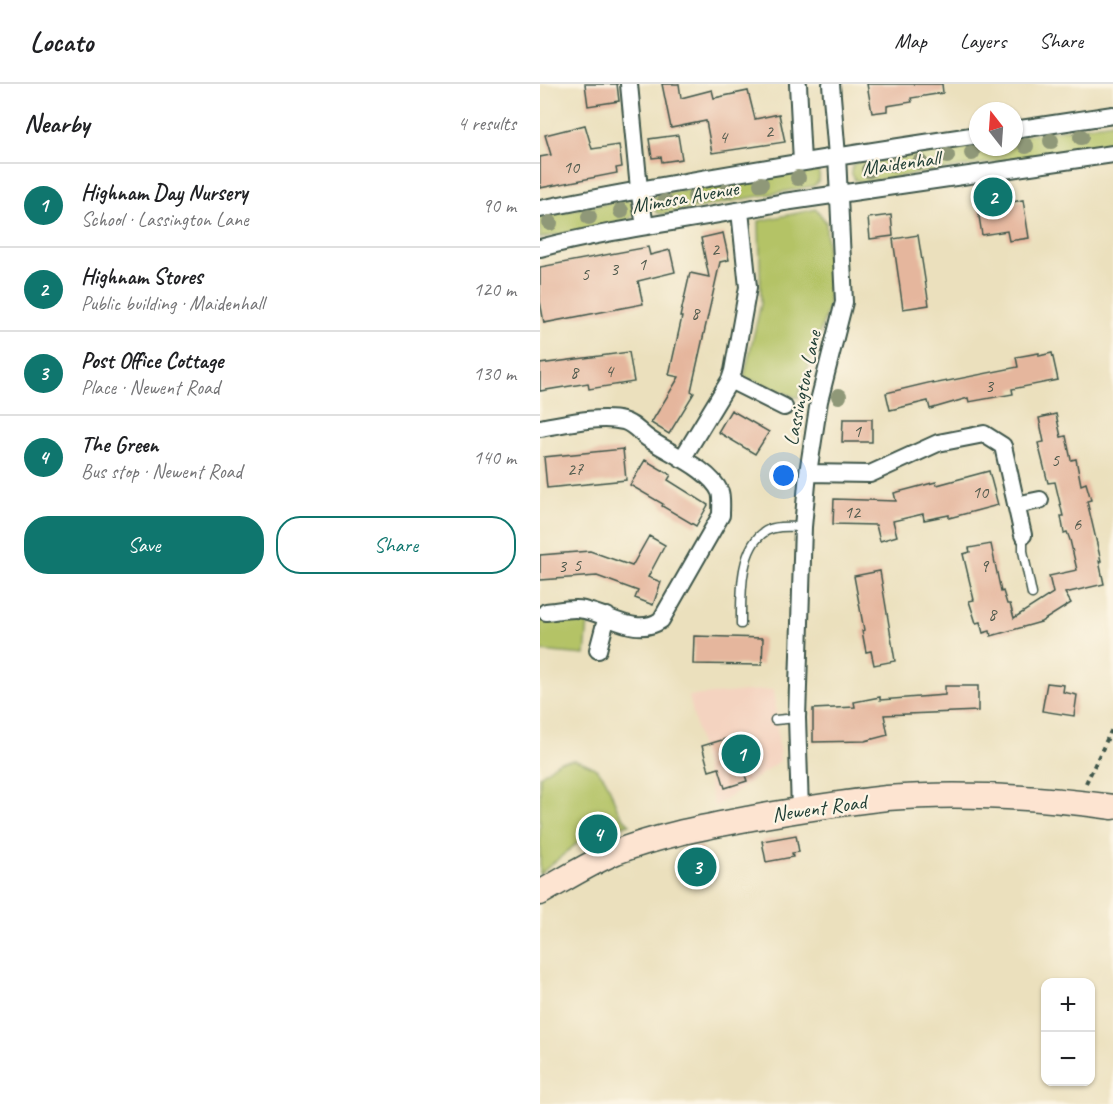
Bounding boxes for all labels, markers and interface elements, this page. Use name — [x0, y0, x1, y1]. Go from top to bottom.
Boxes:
text: Locato — [30, 24, 93, 59]
text: Map — [894, 28, 927, 54]
text: Layers — [960, 28, 1006, 54]
text: Share — [1039, 28, 1083, 54]
north arrow — [969, 102, 1023, 156]
text: Nearby — [24, 107, 89, 140]
text: 4 results — [457, 111, 516, 136]
house number: 2 — [765, 120, 775, 142]
house number: 4 — [719, 126, 729, 148]
street label: Maidenhall — [860, 144, 945, 181]
house number: 10 — [563, 156, 581, 178]
pin: 2 — [974, 174, 1012, 220]
street label: Mimosa Avenue — [630, 175, 741, 219]
text: Highnam Day Nursery — [81, 179, 247, 207]
text: 1 — [39, 193, 48, 218]
text: 90 m — [482, 193, 516, 218]
text: School · Lassington Lane — [81, 207, 248, 232]
house number: 2 — [711, 238, 721, 260]
house number: 1 — [638, 253, 647, 275]
house number: 3 — [610, 258, 620, 280]
text: Highnam Stores — [81, 263, 202, 291]
house number: 5 — [581, 263, 590, 285]
text: 2 — [39, 277, 48, 302]
text: 120 m — [473, 277, 516, 302]
text: Public building · Maidenhall — [81, 291, 264, 316]
house number: 8 — [691, 302, 701, 324]
street label: Lassington Lane — [777, 327, 827, 448]
text: Post Office Cottage — [81, 347, 223, 375]
house number: 4 — [605, 360, 615, 382]
text: 3 — [39, 361, 48, 386]
text: 130 m — [473, 361, 516, 386]
house number: 8 — [570, 361, 580, 383]
text: Place · Newent Road — [81, 375, 220, 400]
house number: 3 — [985, 375, 995, 397]
house number: 1 — [853, 420, 862, 442]
text: The Green — [81, 431, 158, 459]
text: 4 — [39, 445, 48, 470]
text: 140 m — [473, 445, 516, 470]
house number: 5 — [1051, 449, 1060, 471]
house number: 27 — [567, 458, 584, 480]
text: Bus stop · Newent Road — [81, 459, 242, 484]
your location — [769, 461, 798, 490]
house number: 10 — [972, 481, 990, 503]
house number: 12 — [844, 501, 862, 523]
house number: 6 — [1073, 513, 1082, 535]
button: Save — [24, 516, 264, 574]
button: Share — [276, 516, 516, 574]
house number: 5 — [573, 554, 582, 576]
house number: 3 — [558, 555, 568, 577]
house number: 9 — [980, 555, 990, 577]
house number: 8 — [988, 603, 998, 625]
pin: 1 — [722, 732, 760, 776]
street label: Newent Road — [770, 788, 871, 827]
pin: 4 — [578, 812, 618, 856]
pin: 3 — [678, 844, 716, 890]
map controls — [1041, 978, 1095, 1086]
button: + — [1041, 978, 1095, 1032]
button: − — [1041, 1032, 1095, 1086]

